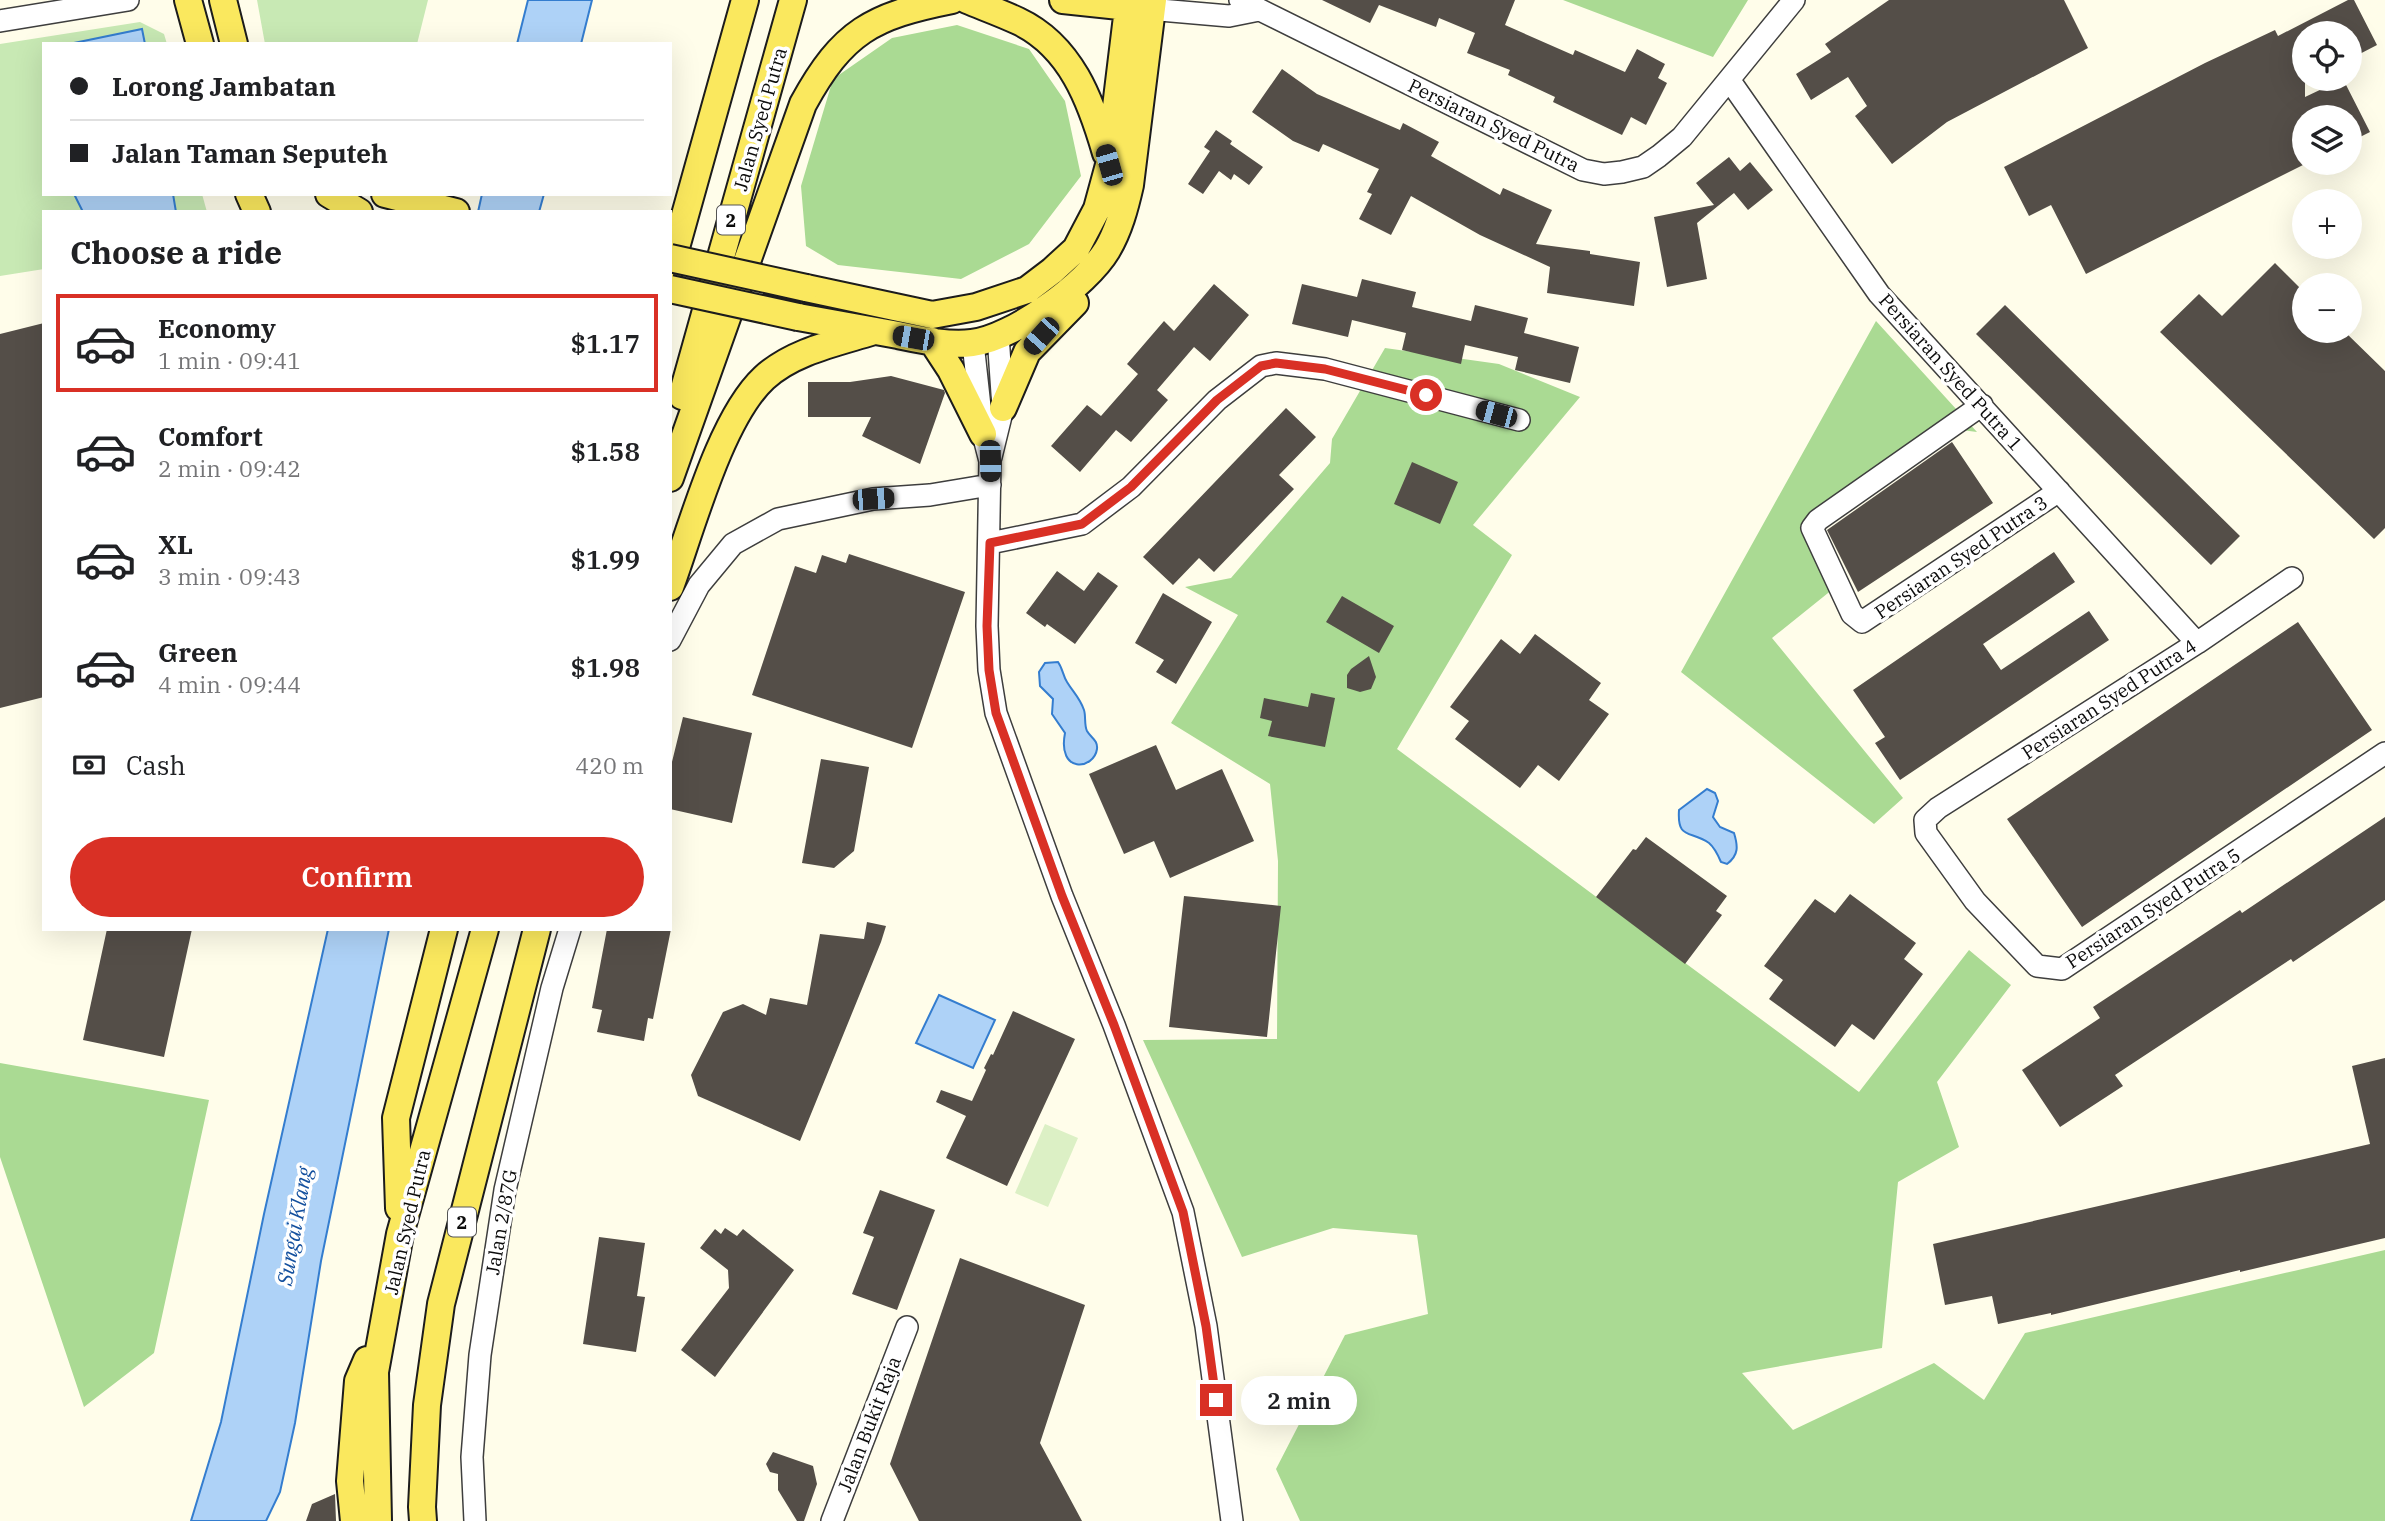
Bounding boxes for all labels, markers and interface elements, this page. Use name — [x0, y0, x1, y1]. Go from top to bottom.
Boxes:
map controls — [2292, 21, 2362, 343]
button: locate — [2292, 21, 2362, 91]
street label: Jalan Syed Putra — [728, 44, 792, 194]
text: Lorong Jambatan — [112, 69, 336, 103]
street label: Persiaran Syed Putra — [1404, 73, 1584, 177]
button: layers — [2292, 105, 2362, 175]
text: Jalan Taman Seputeh — [112, 136, 388, 170]
car — [1094, 142, 1125, 188]
button: + — [2292, 189, 2362, 259]
road number: 2 — [717, 205, 745, 234]
text: Choose a ride — [70, 231, 282, 273]
button: − — [2292, 273, 2362, 343]
street label: Persiaran Syed Putra 1 — [1874, 288, 2028, 456]
text: Economy — [158, 311, 276, 345]
icon: car — [74, 312, 137, 375]
car — [1020, 313, 1063, 359]
car — [891, 324, 936, 352]
text: $1.17 — [571, 326, 640, 360]
text: 1 min · 09:41 — [158, 345, 301, 375]
route start — [1410, 379, 1442, 411]
car — [1473, 398, 1520, 430]
text: Comfort — [158, 419, 263, 453]
icon: car — [74, 420, 137, 483]
text: $1.58 — [571, 434, 640, 468]
car — [980, 440, 1001, 482]
text: 2 min · 09:42 — [158, 453, 301, 483]
car — [852, 487, 895, 511]
street label: Persiaran Syed Putra 3 — [1870, 490, 2052, 624]
text: XL — [158, 527, 193, 561]
icon: car — [74, 528, 137, 591]
text: $1.99 — [571, 542, 640, 576]
text: 3 min · 09:43 — [158, 561, 301, 591]
street label: Persiaran Syed Putra 4 — [2017, 634, 2201, 764]
text: Green — [158, 635, 238, 669]
icon: car — [74, 636, 137, 699]
text: $1.98 — [571, 650, 640, 684]
text: 4 min · 09:44 — [158, 669, 301, 699]
icon: cash — [70, 746, 108, 784]
text: Cash — [126, 748, 186, 782]
text: 420 m — [575, 750, 644, 780]
button: Confirm — [70, 837, 644, 917]
street label: Persiaran Syed Putra 5 — [2061, 843, 2245, 973]
street label: Jalan Syed Putra — [379, 1147, 435, 1297]
water label: Sungai Klang — [270, 1163, 318, 1289]
street label: Jalan 2/87G — [480, 1167, 522, 1277]
road number: 2 — [448, 1208, 476, 1237]
street label: Jalan Bukit Raja — [832, 1353, 906, 1495]
callout: 2 min — [1240, 1376, 1356, 1424]
route end — [1200, 1384, 1232, 1416]
text: 2 min — [1267, 1385, 1331, 1415]

